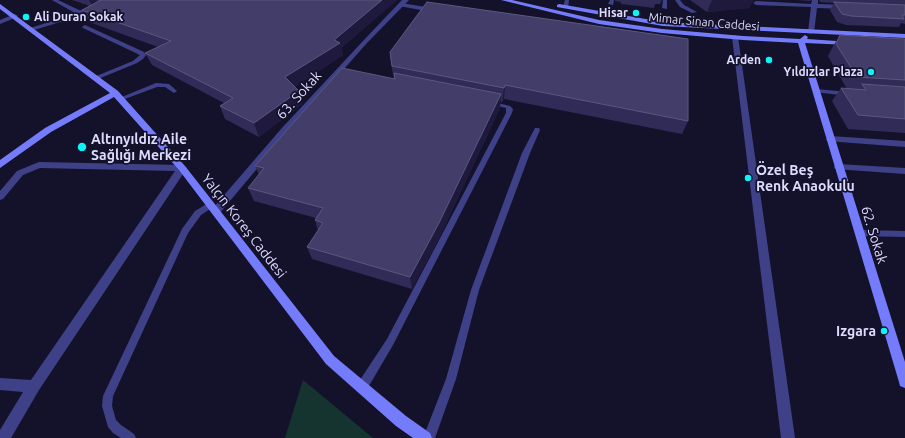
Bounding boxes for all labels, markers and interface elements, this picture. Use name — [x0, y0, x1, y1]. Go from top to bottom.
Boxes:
place label: Hisar — [599, 6, 628, 20]
marker: Hisar — [631, 8, 641, 18]
place label: Ali Duran Sokak — [34, 10, 123, 24]
street label: Mimar Sinan Caddesi — [648, 10, 760, 34]
marker: Ali Duran Sokak — [21, 12, 31, 22]
place label: Arden — [727, 53, 761, 67]
marker: Arden — [764, 55, 774, 65]
place label: Yıldızlar Plaza — [783, 65, 863, 79]
street label: 63. Sokak — [273, 67, 325, 123]
marker: Yıldızlar Plaza — [866, 67, 876, 77]
place label: Altınyıldız Aile Sağlığı Merkezi — [91, 131, 191, 164]
marker: Altınyıldız Aile Sağlığı Merkezi — [76, 141, 88, 153]
place label: Özel Beş Renk Anaokulu — [756, 162, 855, 194]
street label: Yalçın Koreş Caddesi — [198, 170, 290, 282]
marker: Özel Beş Renk Anaokulu — [743, 173, 753, 183]
street label: 62. Sokak — [857, 204, 891, 266]
place label: Izgara — [836, 323, 876, 339]
marker: Izgara — [879, 326, 889, 336]

